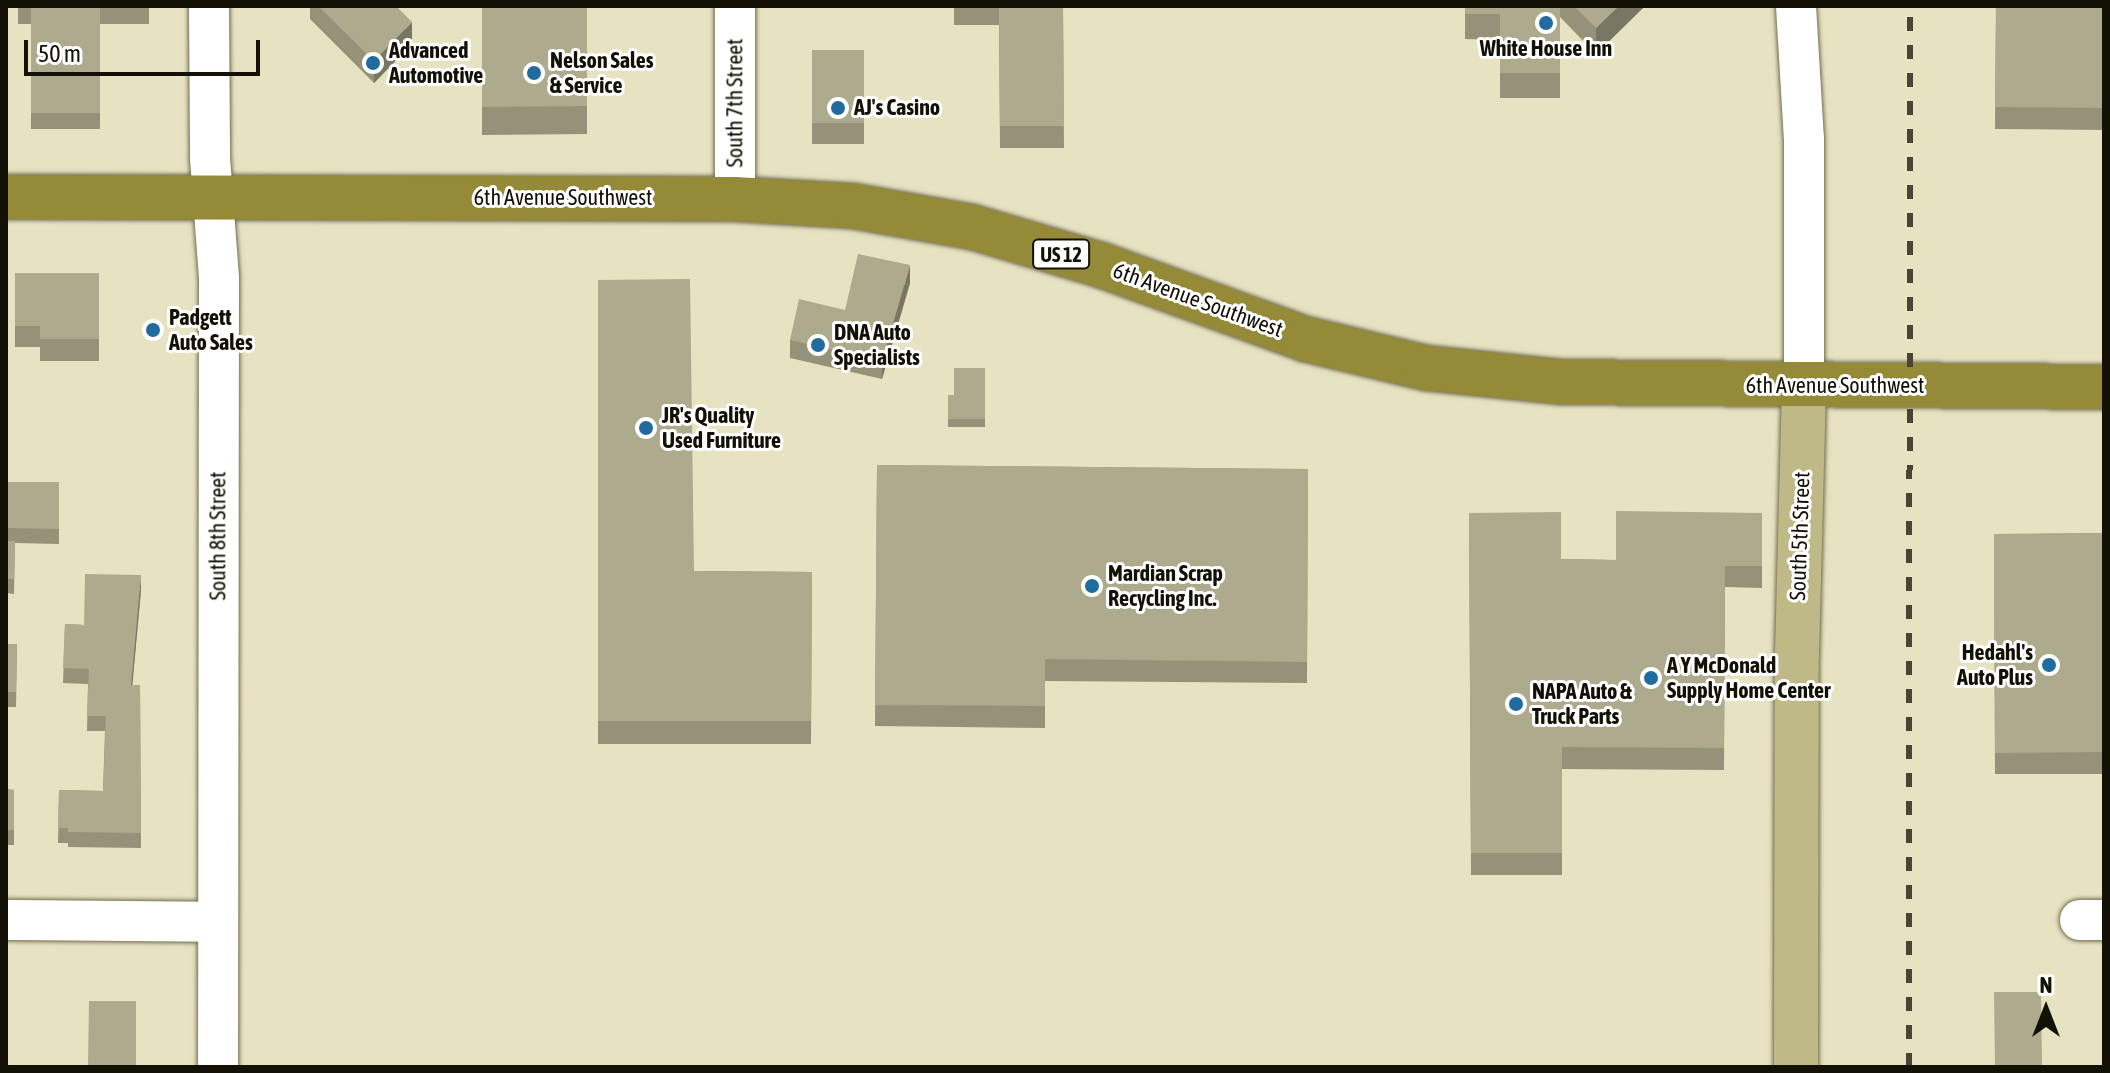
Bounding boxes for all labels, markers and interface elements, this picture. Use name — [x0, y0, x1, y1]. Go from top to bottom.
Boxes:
marker: White House Inn — [1537, 14, 1555, 32]
scale bar — [28, 24, 264, 74]
place label: White House Inn — [1480, 36, 1612, 62]
place label: Advanced Automotive — [389, 37, 483, 88]
street label: South 7th Street — [722, 39, 748, 167]
text: 50 m — [38, 40, 81, 67]
place label: Nelson Sales & Service — [550, 47, 653, 98]
marker: Advanced Automotive — [364, 54, 382, 72]
marker: Nelson Sales & Service — [525, 64, 543, 82]
place label: AJ's Casino — [854, 95, 940, 121]
marker: AJ's Casino — [829, 99, 847, 117]
street label: 6th Avenue Southwest — [474, 185, 652, 211]
road number: US 12 — [1031, 238, 1091, 270]
street label: 6th Avenue Southwest — [1110, 257, 1286, 343]
place label: Padgett Auto Sales — [169, 304, 253, 356]
place label: DNA Auto Specialists — [834, 319, 920, 370]
marker: Padgett Auto Sales — [144, 321, 162, 339]
marker: DNA Auto Specialists — [809, 336, 827, 354]
street label: 6th Avenue Southwest — [1746, 373, 1924, 399]
place label: JR's Quality Used Furniture — [662, 402, 781, 454]
marker: JR's Quality Used Furniture — [637, 419, 655, 437]
street label: South 5th Street — [1785, 471, 1815, 601]
street label: South 8th Street — [205, 472, 231, 600]
place label: Mardian Scrap Recycling Inc. — [1108, 560, 1223, 612]
marker: Mardian Scrap Recycling Inc. — [1083, 577, 1101, 595]
place label: Hedahl's Auto Plus — [1957, 639, 2033, 690]
place label: A Y McDonald Supply Home Center — [1667, 652, 1831, 704]
marker: Hedahl's Auto Plus — [2040, 656, 2058, 674]
marker: A Y McDonald Supply Home Center — [1642, 669, 1660, 687]
place label: NAPA Auto & Truck Parts — [1532, 678, 1632, 730]
marker: NAPA Auto & Truck Parts — [1507, 695, 1525, 713]
north arrow — [2006, 969, 2086, 1049]
text: N — [2040, 972, 2052, 998]

